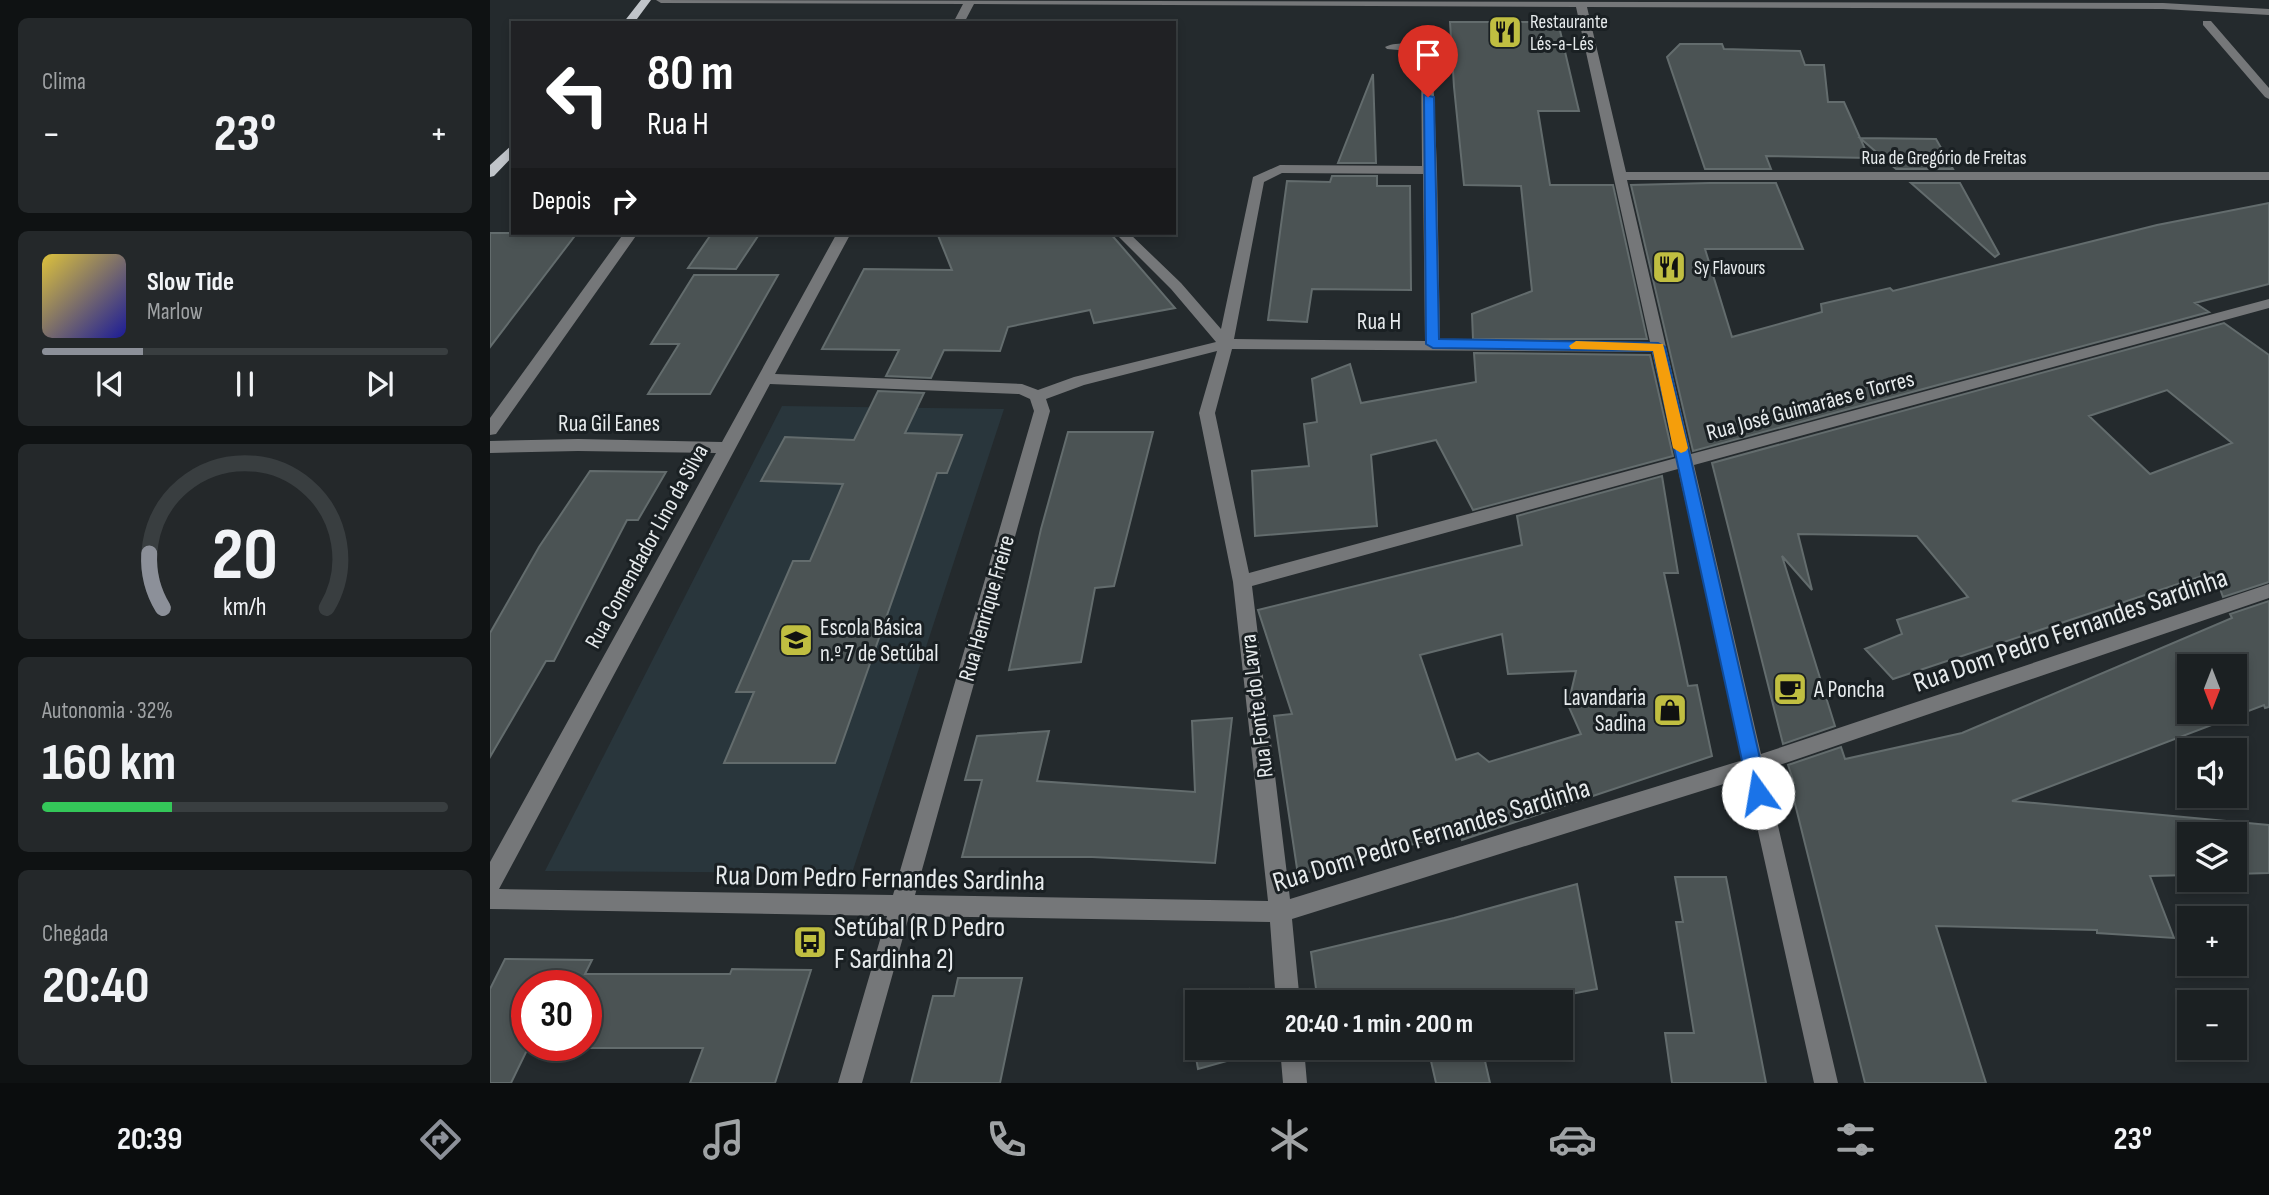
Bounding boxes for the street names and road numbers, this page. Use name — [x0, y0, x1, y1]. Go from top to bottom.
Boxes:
street label: Rua de Gregório de Freitas — [1861, 147, 2027, 170]
street label: Rua H — [1357, 308, 1401, 336]
street label: Rua José Guimarães e Torres — [1703, 365, 1917, 447]
street label: Rua Gil Eanes — [558, 410, 660, 438]
street label: Rua Comendador Lino da Silva — [579, 440, 715, 653]
street label: Rua Henrique Freire — [953, 532, 1021, 684]
street label: Rua Dom Pedro Fernandes Sardinha — [1909, 561, 2232, 700]
street label: Rua Fonte do Lavra — [1234, 632, 1280, 779]
street label: Rua Dom Pedro Fernandes Sardinha — [1269, 771, 1594, 899]
street label: Rua Dom Pedro Fernandes Sardinha — [715, 859, 1045, 898]

